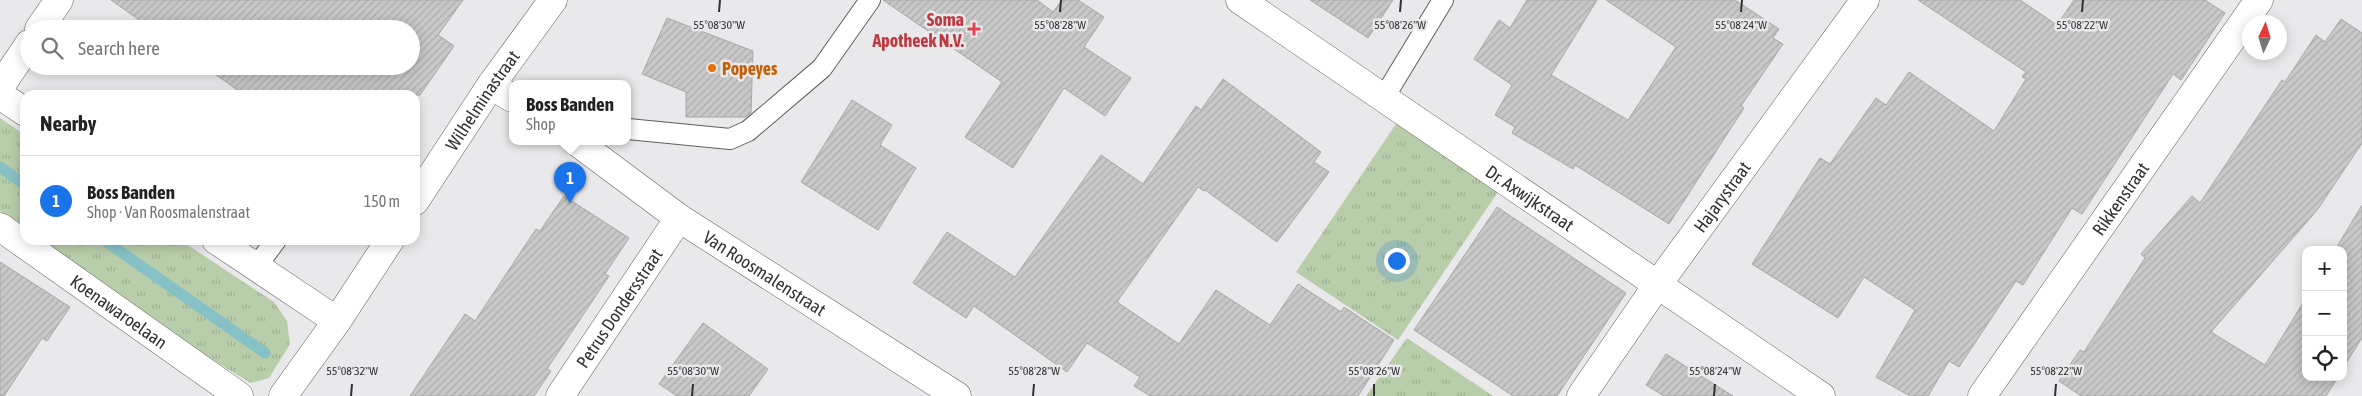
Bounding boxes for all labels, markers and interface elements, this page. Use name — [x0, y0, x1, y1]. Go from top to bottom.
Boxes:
place label: Soma Apotheek N.V. — [872, 9, 964, 51]
north arrow — [2242, 15, 2287, 60]
text: 55°08'30"W — [693, 18, 745, 32]
text: 55°08'28"W — [1034, 18, 1086, 32]
text: 55°08'26"W — [1374, 18, 1426, 32]
text: 55°08'24"W — [1715, 18, 1767, 32]
text: 55°08'22"W — [2056, 18, 2108, 32]
search box — [20, 20, 420, 75]
marker: Soma Apotheek N.V. — [968, 23, 980, 35]
icon: search — [38, 34, 66, 62]
text: Search here — [78, 37, 160, 59]
street label: Wilhelminastraat — [441, 46, 523, 154]
place label: Popeyes — [722, 58, 778, 79]
marker: Popeyes — [706, 62, 718, 74]
popup — [509, 80, 631, 145]
text: Boss Banden — [526, 93, 614, 115]
text: Nearby — [40, 111, 96, 135]
text: Shop — [526, 115, 556, 133]
street label: Hajarystraat — [1689, 157, 1754, 236]
street label: Rikkenstraat — [2087, 158, 2153, 239]
street label: Dr. Axwijkstraat — [1482, 160, 1578, 235]
pin: 1 — [554, 162, 586, 203]
text: Boss Banden — [87, 181, 175, 203]
text: 1 — [52, 192, 60, 210]
text: 150 m — [364, 192, 400, 210]
text: Shop · Van Roosmalenstraat — [87, 203, 250, 221]
street label: Van Roosmalenstraat — [700, 226, 830, 320]
street label: Petrus Dondersstraat — [572, 244, 666, 371]
map controls — [2302, 246, 2347, 381]
button: + — [2302, 246, 2347, 291]
your location — [1384, 248, 1410, 274]
street label: Koenawaroelaan — [67, 270, 172, 353]
button: − — [2302, 291, 2347, 336]
button: locate — [2302, 336, 2347, 381]
text: 55°08'32"W — [326, 364, 378, 378]
text: 55°08'30"W — [667, 364, 719, 378]
text: 55°08'28"W — [1008, 364, 1060, 378]
text: 55°08'26"W — [1348, 364, 1400, 378]
text: 55°08'24"W — [1689, 364, 1741, 378]
text: 55°08'22"W — [2030, 364, 2082, 378]

